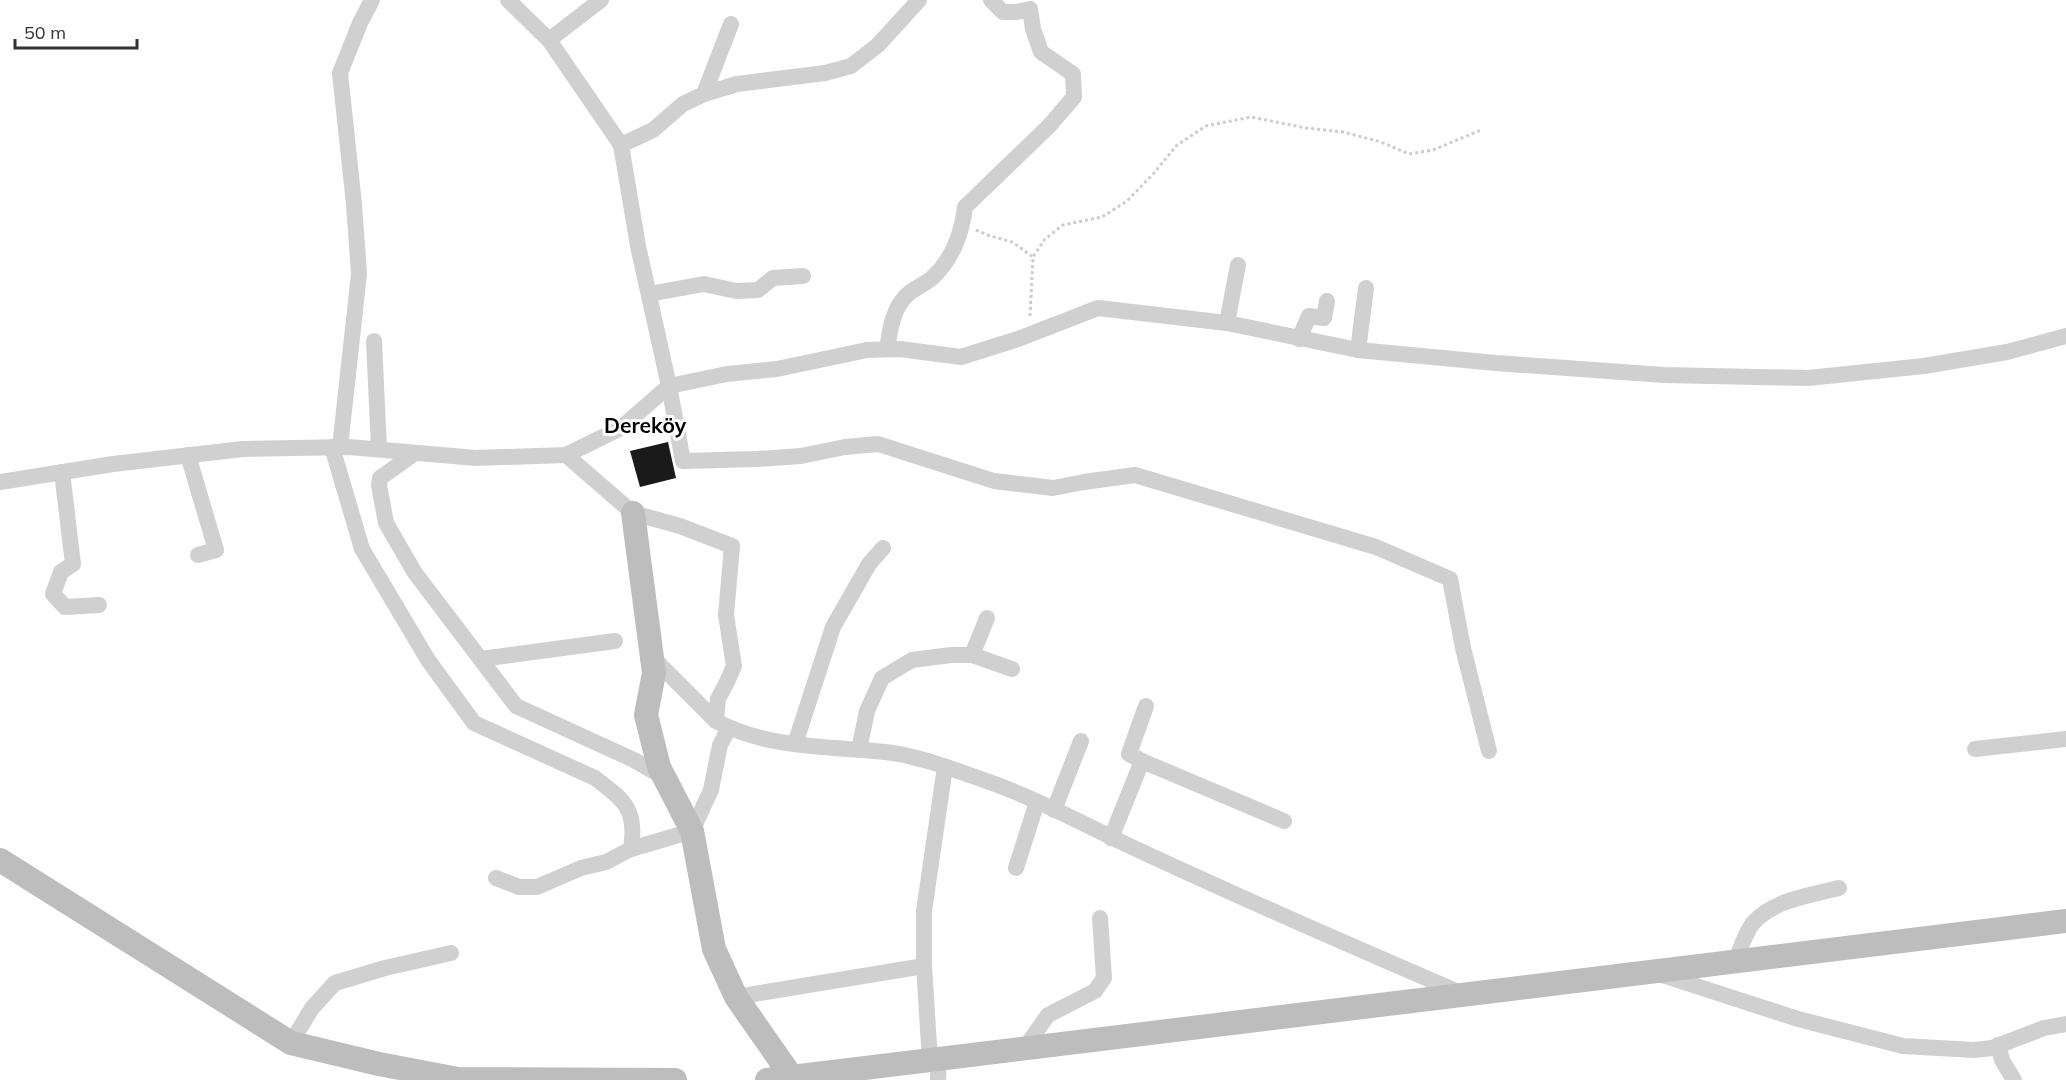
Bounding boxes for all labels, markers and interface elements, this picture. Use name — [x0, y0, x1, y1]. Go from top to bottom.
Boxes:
scale bar — [15, 12, 136, 50]
text: 50 m — [24, 21, 66, 44]
district label: Dereköy — [604, 412, 687, 438]

